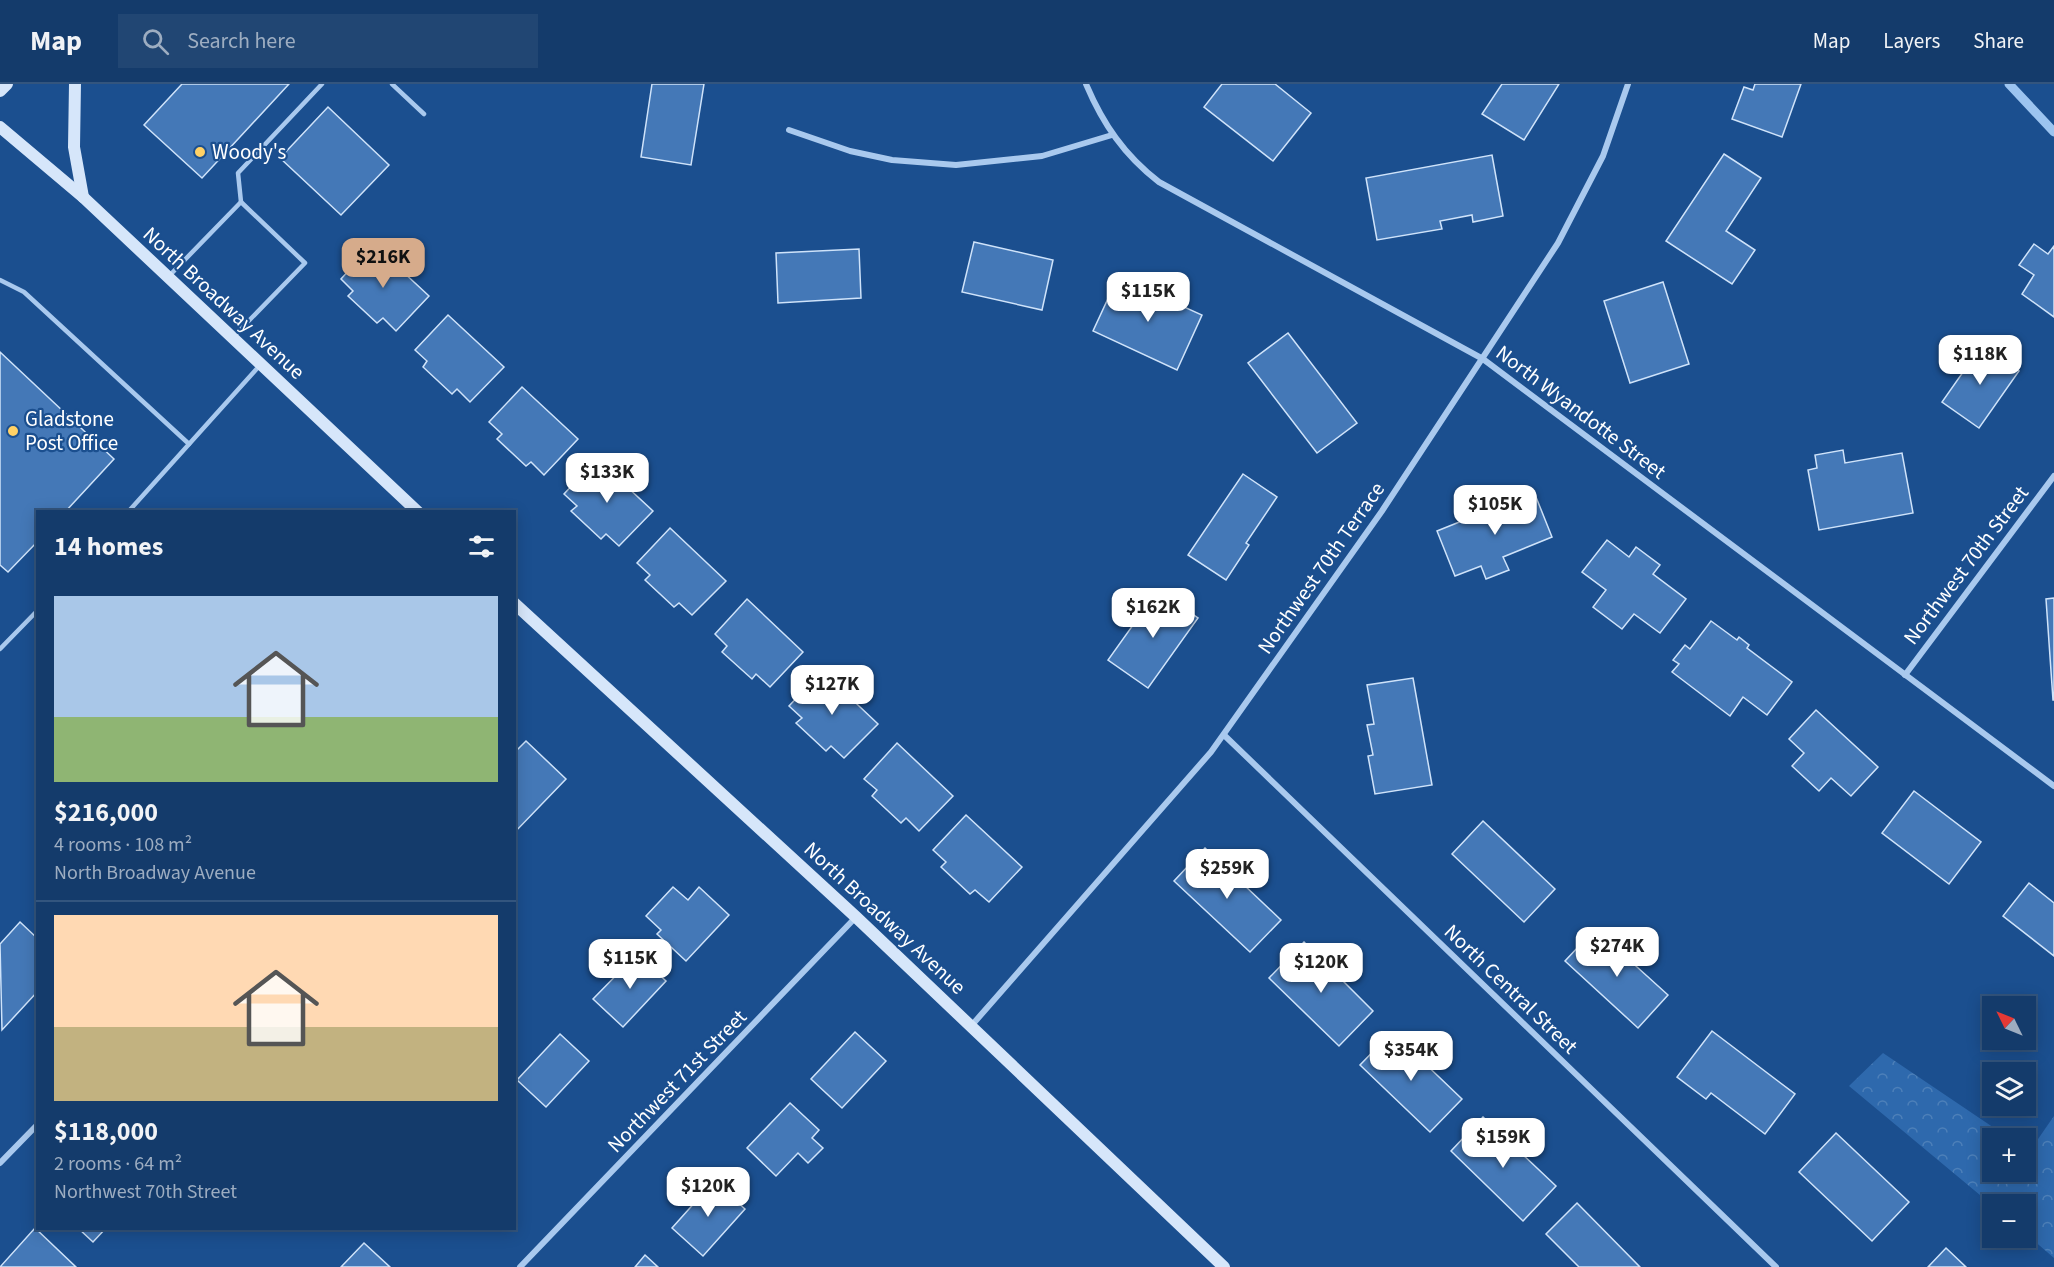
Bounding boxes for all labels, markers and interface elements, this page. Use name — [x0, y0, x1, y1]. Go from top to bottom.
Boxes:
search box — [118, 14, 538, 68]
text: Map — [30, 21, 82, 61]
icon: search — [139, 25, 172, 58]
text: Search here — [187, 25, 296, 57]
text: Map — [1813, 26, 1850, 56]
text: Layers — [1883, 26, 1940, 56]
text: Share — [1973, 26, 2024, 56]
place label: Woody's — [212, 137, 287, 167]
marker: Woody's — [193, 145, 207, 159]
street label: North Broadway Avenue — [136, 220, 312, 386]
pin: $216K — [341, 238, 425, 289]
text: $216K — [356, 243, 410, 271]
pin: $115K — [1106, 272, 1190, 323]
text: $115K — [1121, 277, 1175, 305]
pin: $118K — [1938, 335, 2022, 386]
street label: North Wyandotte Street — [1490, 338, 1672, 486]
text: $118K — [1953, 340, 2007, 368]
place label: Gladstone Post Office — [25, 404, 118, 458]
marker: Gladstone Post Office — [6, 424, 20, 438]
pin: $133K — [565, 453, 649, 504]
text: $133K — [580, 458, 634, 486]
street label: Northwest 70th Terrace — [1250, 476, 1392, 660]
street label: Northwest 70th Street — [1896, 479, 2036, 651]
pin: $105K — [1453, 485, 1537, 536]
text: $105K — [1468, 490, 1522, 518]
text: 14 homes — [54, 528, 163, 565]
icon: filters — [465, 530, 498, 563]
pin: $162K — [1111, 588, 1195, 639]
text: $162K — [1126, 593, 1180, 621]
icon: home — [222, 635, 330, 743]
pin: $127K — [790, 665, 874, 716]
text: $127K — [805, 670, 859, 698]
text: $216,000 — [54, 794, 158, 831]
text: 4 rooms · 108 m² — [54, 831, 192, 859]
street label: North Broadway Avenue — [797, 835, 973, 1001]
pin: $259K — [1185, 849, 1269, 900]
text: $259K — [1200, 854, 1254, 882]
text: North Broadway Avenue — [54, 859, 256, 887]
street label: North Central Street — [1437, 917, 1585, 1061]
pin: $274K — [1575, 927, 1659, 978]
text: $274K — [1590, 932, 1644, 960]
pin: $115K — [588, 939, 672, 990]
pin: $120K — [1279, 943, 1363, 994]
text: $115K — [603, 944, 657, 972]
text: $120K — [1294, 948, 1348, 976]
icon: home — [222, 954, 330, 1062]
north arrow — [1982, 996, 2036, 1050]
map controls — [1982, 996, 2036, 1248]
street label: Northwest 71st Street — [601, 1003, 753, 1159]
pin: $354K — [1369, 1031, 1453, 1082]
text: $354K — [1384, 1036, 1438, 1064]
button: layers — [1982, 1062, 2036, 1116]
text: $118,000 — [54, 1113, 158, 1150]
pin: $159K — [1461, 1118, 1545, 1169]
text: $159K — [1476, 1123, 1530, 1151]
button: + — [1982, 1128, 2036, 1182]
text: 2 rooms · 64 m² — [54, 1150, 182, 1178]
pin: $120K — [666, 1167, 750, 1218]
text: $120K — [681, 1172, 735, 1200]
text: Northwest 70th Street — [54, 1178, 237, 1206]
button: − — [1982, 1194, 2036, 1248]

